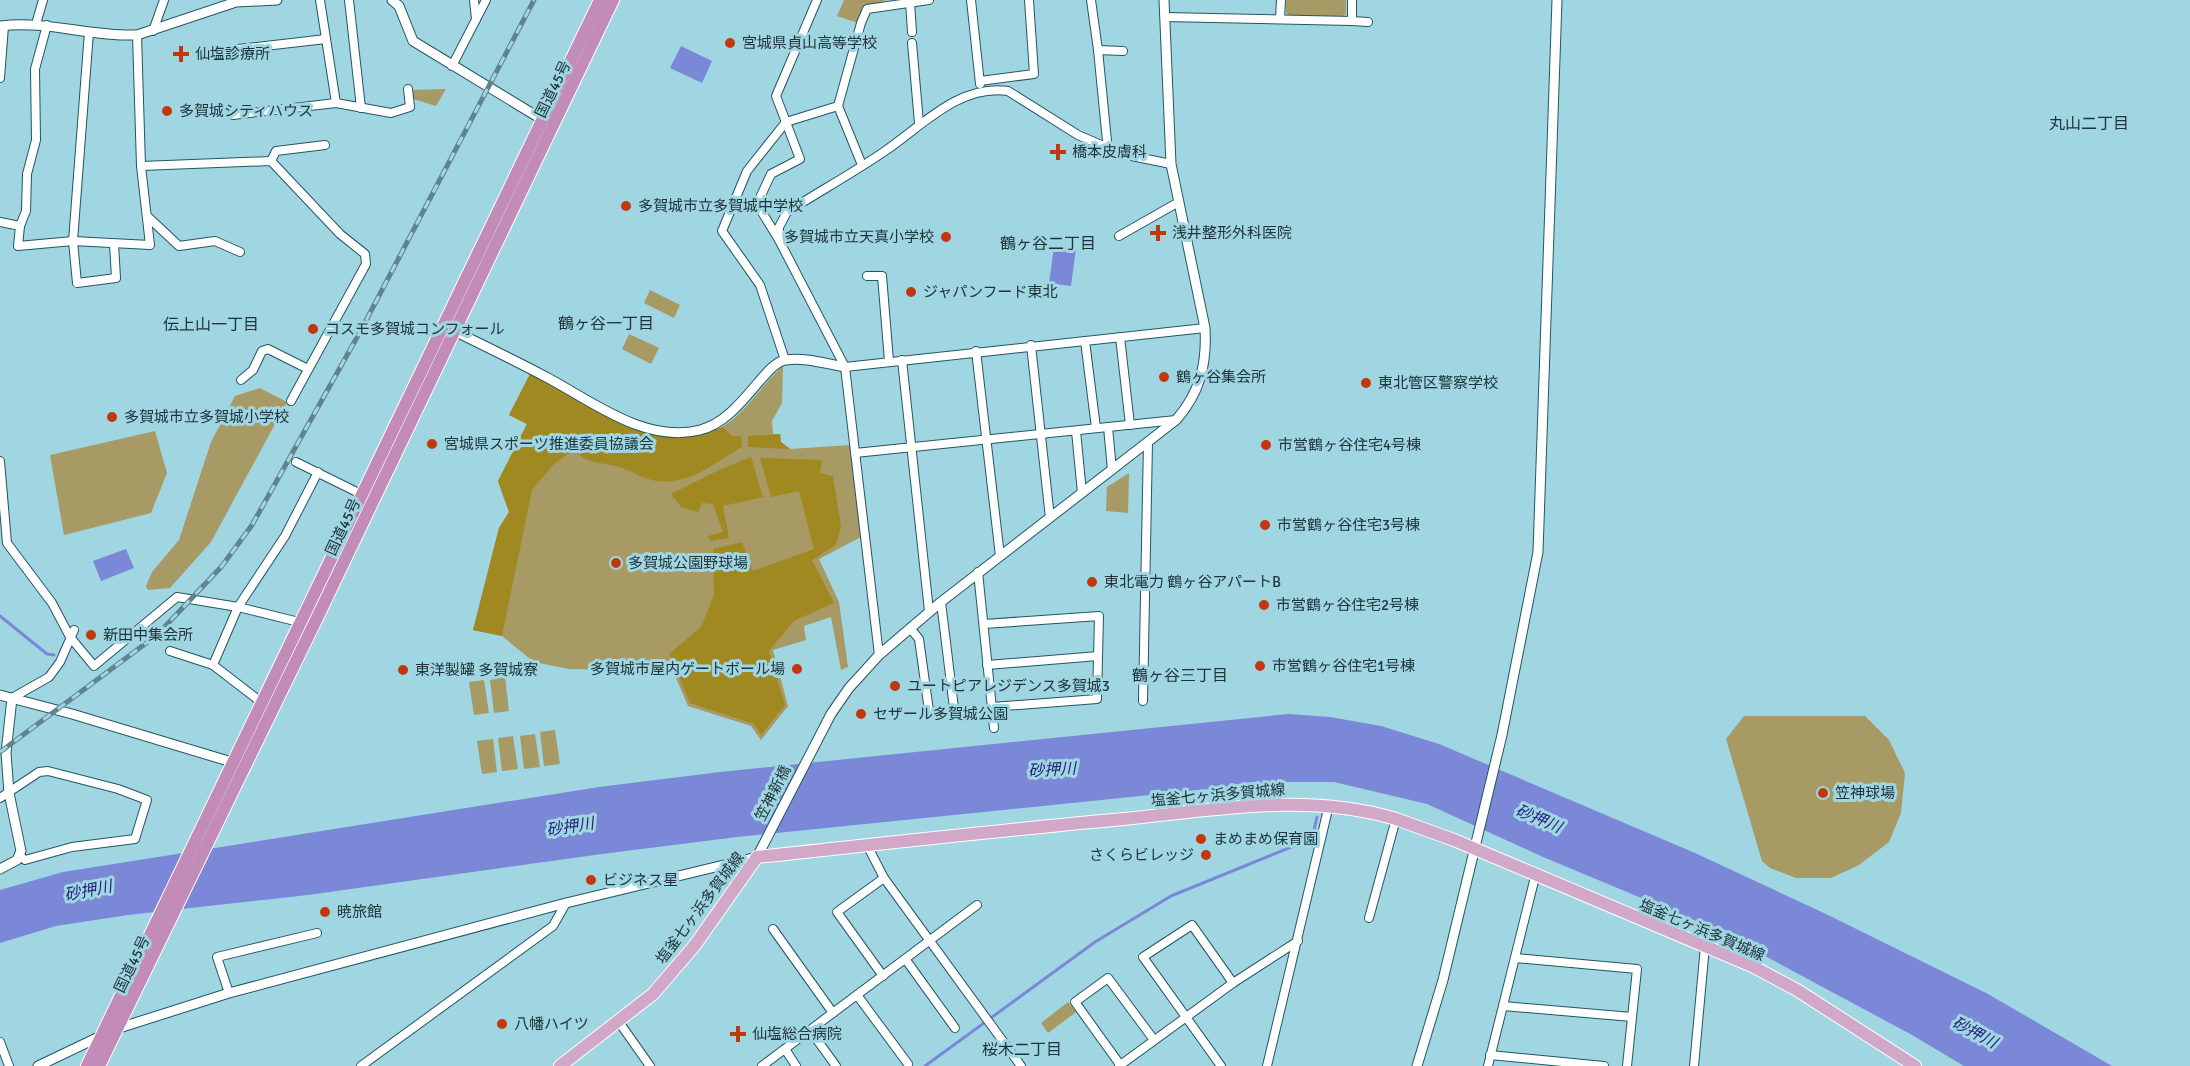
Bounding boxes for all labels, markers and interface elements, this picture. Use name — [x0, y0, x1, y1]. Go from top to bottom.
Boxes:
place label: 宮城県貞山高等学校 — [742, 34, 877, 52]
marker: 宮城県貞山高等学校 — [723, 36, 737, 50]
marker: 仙塩診療所 — [172, 45, 190, 63]
place label: 仙塩診療所 — [195, 45, 270, 63]
street label: 国道45号 — [531, 58, 575, 120]
place label: 多賀城シティハウス — [179, 102, 313, 120]
marker: 多賀城シティハウス — [160, 104, 174, 118]
district label: 丸山二丁目 — [2049, 114, 2129, 134]
marker: 橋本皮膚科 — [1049, 143, 1067, 161]
place label: 橋本皮膚科 — [1072, 143, 1147, 161]
place label: 多賀城市立多賀城中学校 — [638, 197, 803, 215]
marker: 多賀城市立多賀城中学校 — [619, 199, 633, 213]
marker: 浅井整形外科医院 — [1149, 224, 1167, 242]
place label: 浅井整形外科医院 — [1172, 224, 1292, 242]
place label: 多賀城市立天真小学校 — [784, 228, 934, 246]
marker: 多賀城市立天真小学校 — [939, 230, 953, 244]
district label: 鶴ヶ谷二丁目 — [1000, 234, 1096, 254]
place label: ジャパンフード東北 — [923, 283, 1058, 301]
marker: ジャパンフード東北 — [904, 285, 918, 299]
district label: 鶴ヶ谷一丁目 — [558, 314, 654, 334]
district label: 伝上山一丁目 — [163, 315, 259, 335]
place label: コスモ多賀城コンフォール — [325, 320, 505, 338]
marker: コスモ多賀城コンフォール — [306, 322, 320, 336]
place label: 鶴ヶ谷集会所 — [1176, 368, 1266, 386]
marker: 鶴ヶ谷集会所 — [1157, 370, 1171, 384]
place label: 東北管区警察学校 — [1378, 374, 1498, 392]
marker: 東北管区警察学校 — [1359, 376, 1373, 390]
place label: 多賀城市立多賀城小学校 — [124, 408, 289, 426]
marker: 多賀城市立多賀城小学校 — [105, 410, 119, 424]
place label: 宮城県スポーツ推進委員協議会 — [444, 435, 654, 453]
place label: 市営鶴ヶ谷住宅4号棟 — [1278, 436, 1421, 454]
marker: 宮城県スポーツ推進委員協議会 — [425, 437, 439, 451]
marker: 市営鶴ヶ谷住宅4号棟 — [1259, 438, 1273, 452]
street label: 国道45号 — [322, 495, 364, 559]
place label: 市営鶴ヶ谷住宅3号棟 — [1277, 516, 1420, 534]
marker: 市営鶴ヶ谷住宅3号棟 — [1258, 518, 1272, 532]
place label: 多賀城公園野球場 — [628, 554, 748, 572]
marker: 多賀城公園野球場 — [609, 556, 623, 570]
place label: 東北電力 鶴ヶ谷アパートB — [1104, 573, 1281, 591]
marker: 東北電力 鶴ヶ谷アパートB — [1085, 575, 1099, 589]
place label: 市営鶴ヶ谷住宅2号棟 — [1276, 596, 1419, 614]
marker: 市営鶴ヶ谷住宅2号棟 — [1257, 598, 1271, 612]
place label: 新田中集会所 — [103, 626, 193, 644]
marker: 新田中集会所 — [84, 628, 98, 642]
place label: 市営鶴ヶ谷住宅1号棟 — [1272, 657, 1415, 675]
marker: 市営鶴ヶ谷住宅1号棟 — [1253, 659, 1267, 673]
place label: 多賀城市屋内ゲートボール場 — [590, 660, 785, 678]
place label: 東洋製罐 多賀城寮 — [415, 661, 538, 679]
marker: 多賀城市屋内ゲートボール場 — [790, 662, 804, 676]
marker: 東洋製罐 多賀城寮 — [396, 663, 410, 677]
district label: 鶴ヶ谷三丁目 — [1132, 666, 1228, 686]
place label: ユートピアレジデンス多賀城3 — [907, 677, 1110, 695]
marker: ユートピアレジデンス多賀城3 — [888, 679, 902, 693]
place label: セザール多賀城公園 — [873, 705, 1008, 723]
marker: セザール多賀城公園 — [854, 707, 868, 721]
water label: 砂押川 — [1028, 759, 1079, 781]
street label: 笠神新橋 — [751, 762, 795, 824]
street label: 塩釜七ヶ浜多賀城線 — [1150, 780, 1286, 810]
place label: 笠神球場 — [1835, 784, 1895, 802]
marker: 笠神球場 — [1816, 786, 1830, 800]
water label: 砂押川 — [1513, 800, 1566, 838]
water label: 砂押川 — [545, 813, 597, 841]
place label: まめまめ保育園 — [1213, 830, 1318, 848]
marker: まめまめ保育園 — [1194, 832, 1208, 846]
place label: さくらビレッジ — [1089, 846, 1194, 864]
marker: さくらビレッジ — [1199, 848, 1213, 862]
street label: 塩釜七ヶ浜多賀城線 — [652, 849, 748, 967]
place label: ビジネス星 — [603, 871, 678, 889]
marker: ビジネス星 — [584, 873, 598, 887]
water label: 砂押川 — [63, 876, 116, 905]
street label: 塩釜七ヶ浜多賀城線 — [1636, 895, 1768, 965]
place label: 暁旅館 — [337, 903, 382, 921]
marker: 暁旅館 — [318, 905, 332, 919]
street label: 国道45号 — [110, 933, 154, 995]
water label: 砂押川 — [1949, 1013, 2002, 1054]
place label: 八幡ハイツ — [514, 1015, 589, 1033]
marker: 八幡ハイツ — [495, 1017, 509, 1031]
marker: 仙塩総合病院 — [729, 1025, 747, 1043]
place label: 仙塩総合病院 — [752, 1025, 842, 1043]
district label: 桜木二丁目 — [982, 1040, 1062, 1060]

